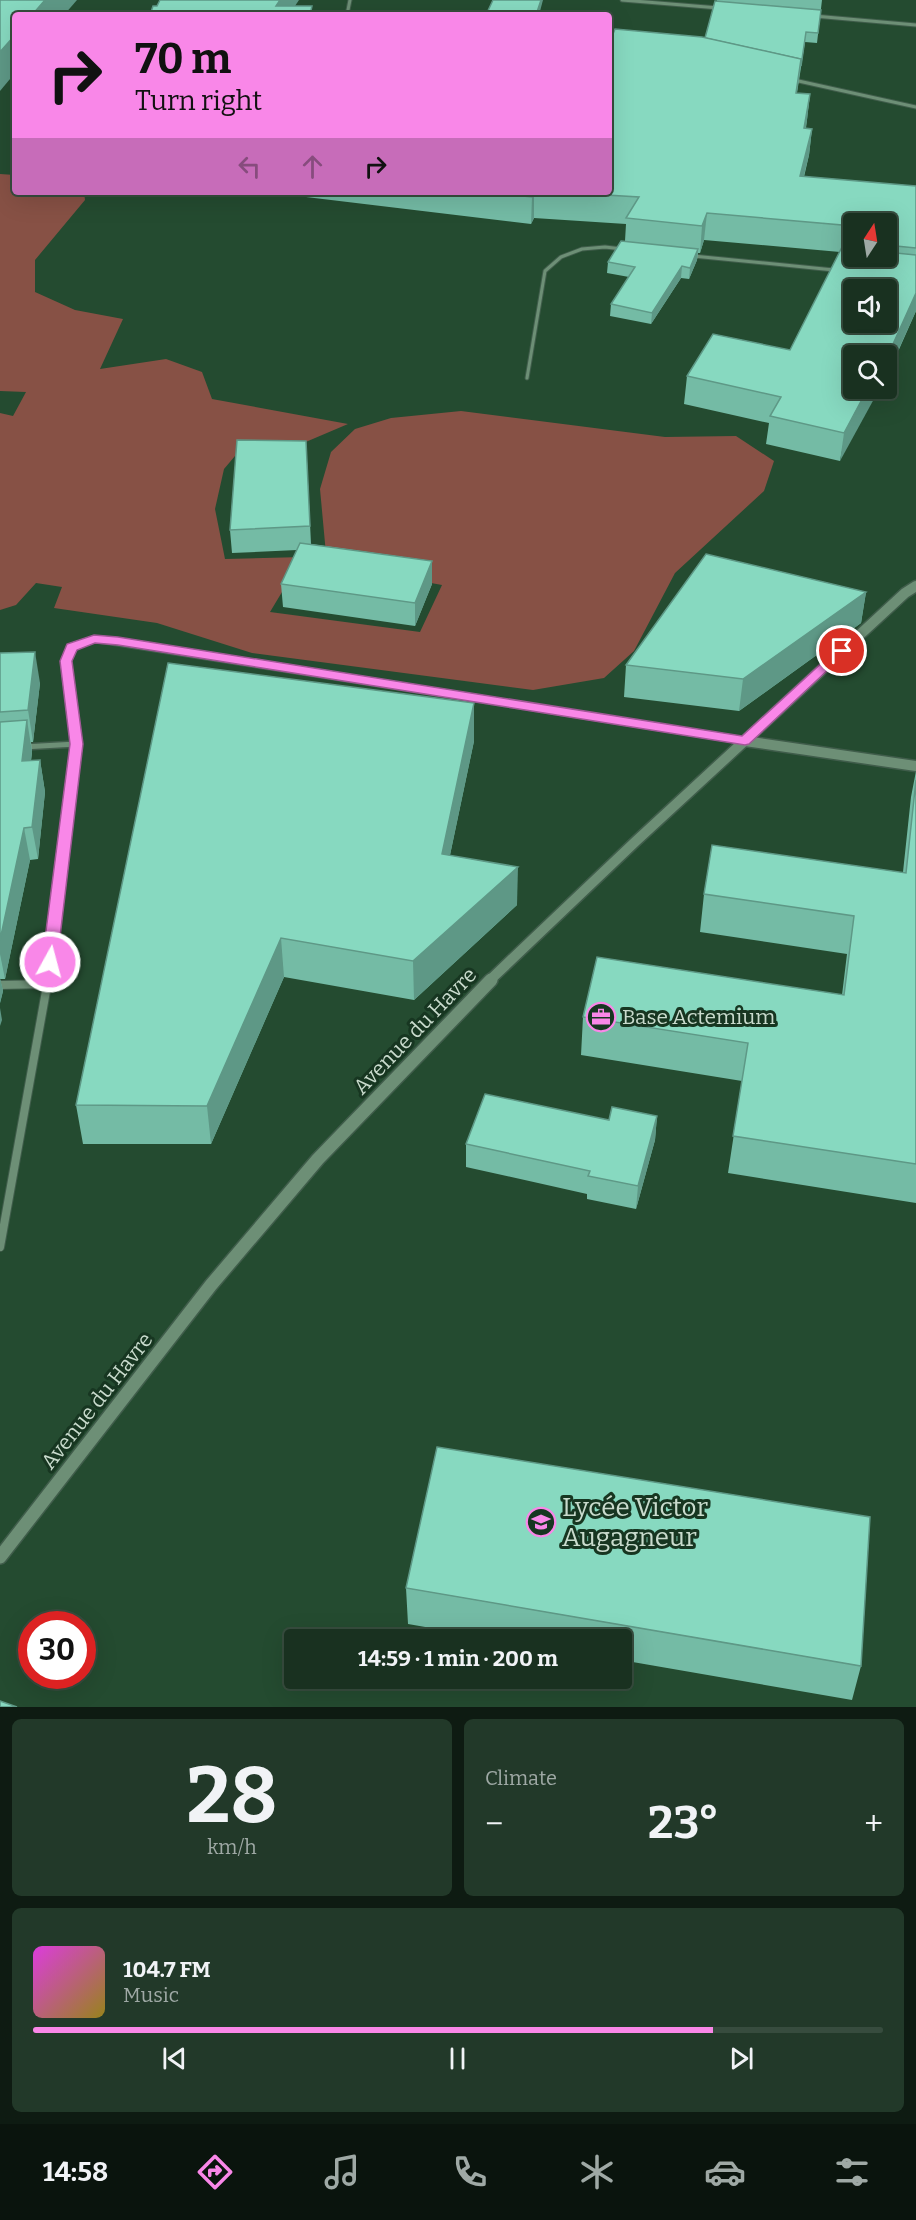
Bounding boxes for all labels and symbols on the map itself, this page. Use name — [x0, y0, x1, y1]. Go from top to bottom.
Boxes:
north arrow — [843, 213, 897, 267]
pin — [816, 625, 867, 676]
position arrow — [18, 930, 82, 994]
street label: Avenue du Havre — [348, 962, 482, 1100]
office icon: Base Actemium — [585, 1001, 617, 1033]
place label: Base Actemium — [622, 1004, 775, 1030]
street label: Avenue du Havre — [36, 1327, 158, 1475]
place label: Lycée Victor Augagneur — [562, 1492, 708, 1553]
school or university icon: Lycée Victor Augagneur — [525, 1506, 557, 1538]
speed limit sign: 30 — [18, 1611, 96, 1689]

